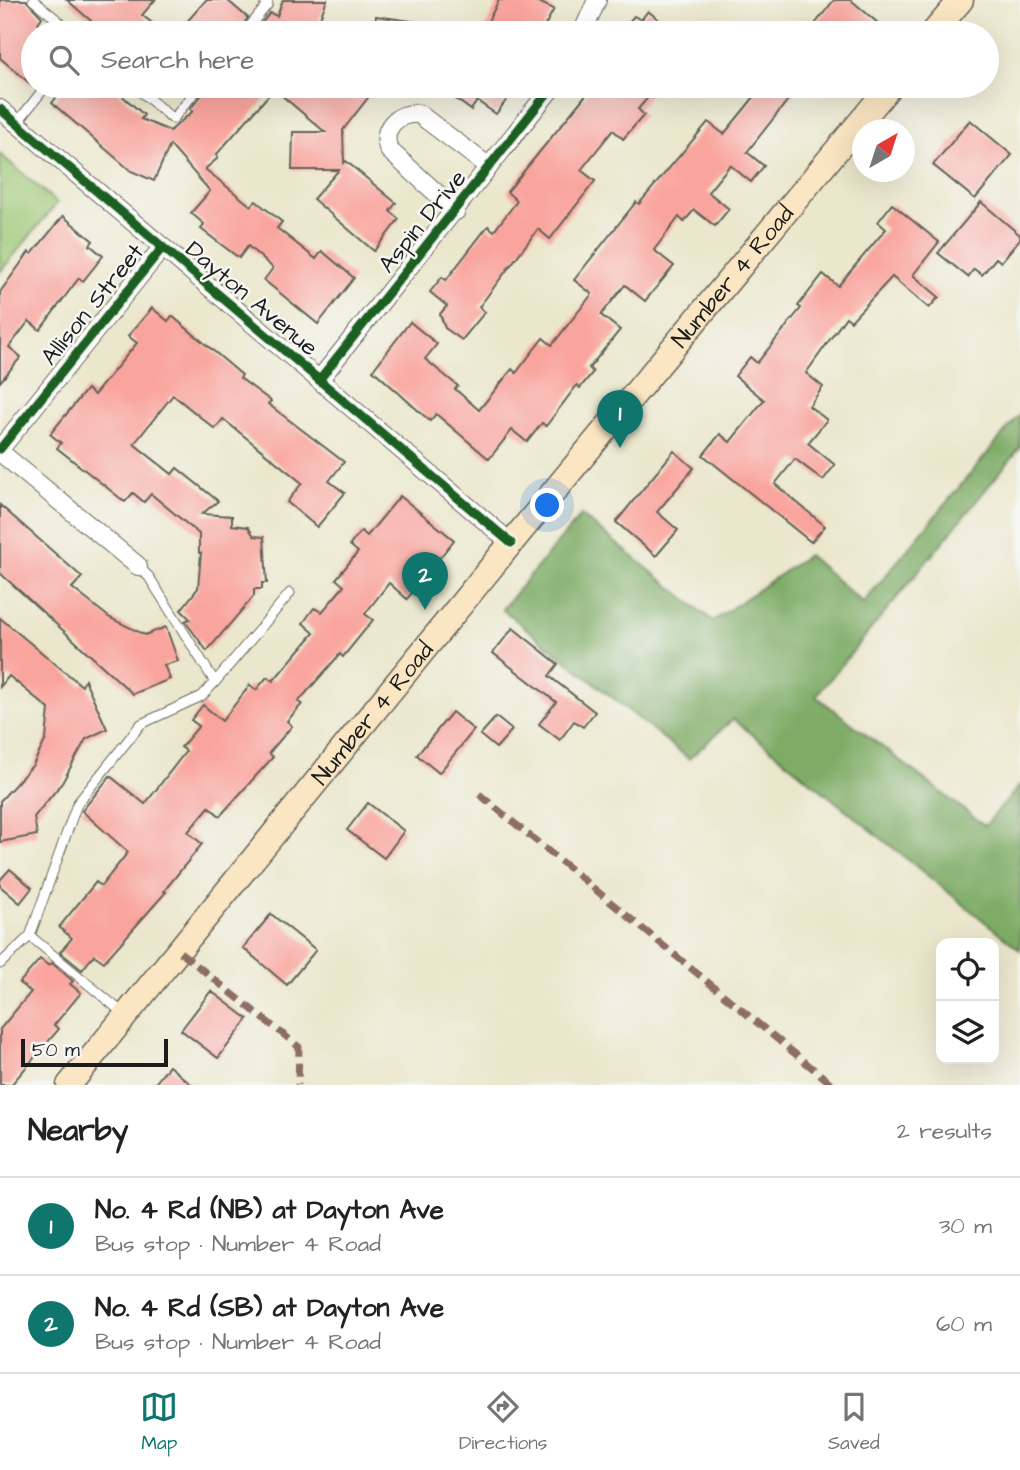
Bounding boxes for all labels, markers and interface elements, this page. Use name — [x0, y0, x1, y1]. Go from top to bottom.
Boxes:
search box — [21, 21, 999, 98]
icon: search — [45, 41, 83, 79]
text: Search here — [101, 42, 254, 78]
north arrow — [852, 119, 915, 182]
street label: Aspin Drive — [371, 163, 475, 280]
street label: Number 4 Road — [664, 198, 802, 356]
street label: Dayton Avenue — [177, 233, 325, 365]
street label: Allison Street — [33, 236, 153, 373]
pin: 1 — [597, 390, 643, 448]
your location — [530, 488, 564, 522]
pin: 2 — [402, 552, 448, 610]
street label: Number 4 Road — [304, 635, 442, 793]
map controls — [936, 938, 999, 1064]
button: locate — [936, 938, 999, 1001]
button: layers — [936, 1001, 999, 1064]
scale bar — [21, 1036, 168, 1068]
text: 50 m — [32, 1037, 80, 1064]
text: Nearby — [28, 1110, 128, 1152]
text: 2 results — [897, 1115, 992, 1147]
text: No. 4 Rd (NB) at Dayton Ave — [95, 1192, 444, 1228]
text: 1 — [50, 1210, 52, 1242]
text: 30 m — [939, 1210, 992, 1242]
text: Bus stop · Number 4 Road — [95, 1228, 381, 1260]
text: No. 4 Rd (SB) at Dayton Ave — [95, 1290, 444, 1326]
text: 2 — [44, 1308, 58, 1340]
text: 60 m — [936, 1308, 992, 1340]
text: Bus stop · Number 4 Road — [95, 1326, 381, 1358]
tab: Map — [140, 1388, 178, 1457]
tab: Directions — [459, 1388, 547, 1457]
tab: Saved — [828, 1388, 880, 1457]

